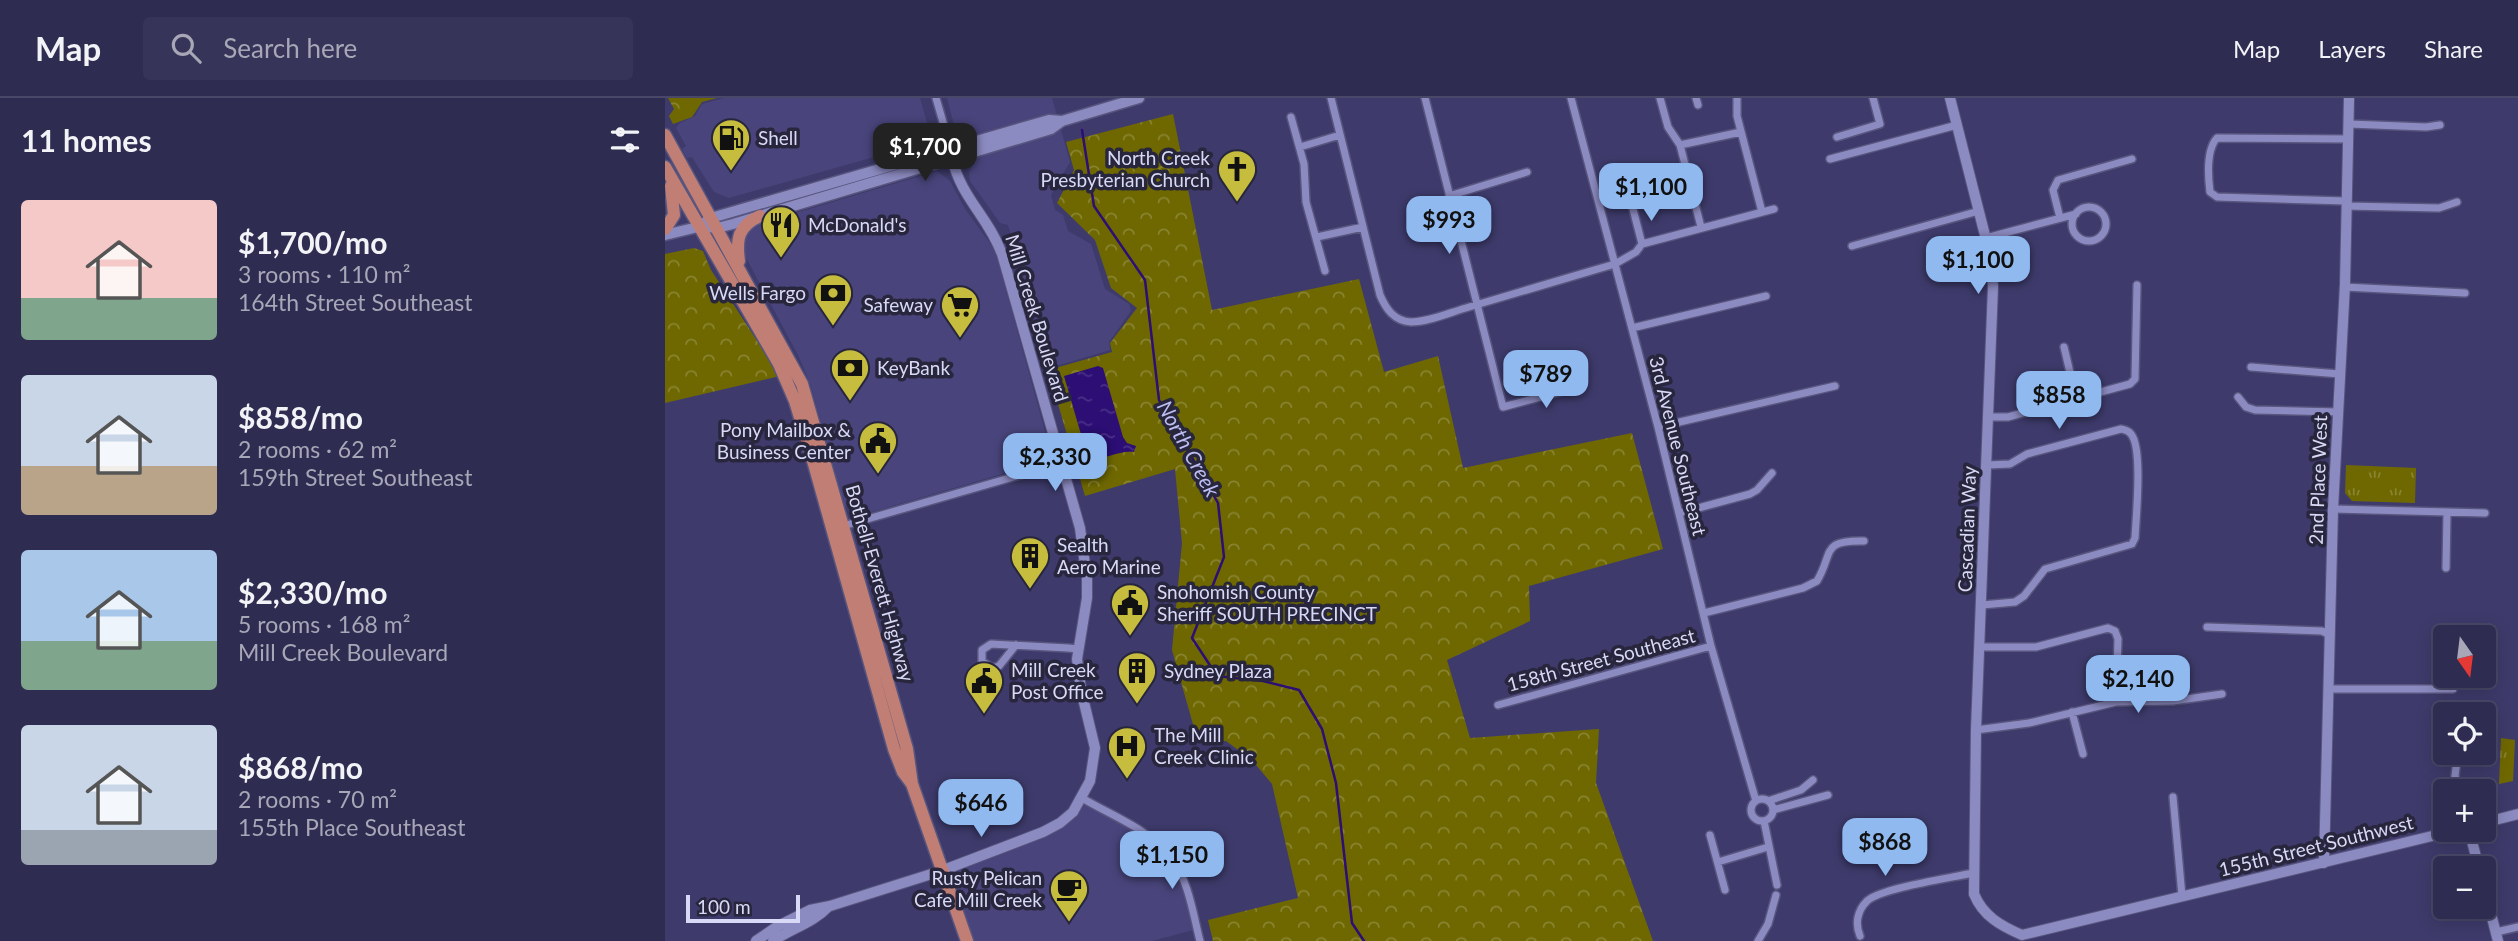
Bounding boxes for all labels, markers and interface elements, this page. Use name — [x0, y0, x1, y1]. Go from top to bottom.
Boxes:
search box — [143, 17, 633, 80]
text: Map — [35, 28, 101, 68]
icon: search — [167, 29, 205, 67]
text: Search here — [223, 32, 357, 64]
text: Map — [2233, 34, 2280, 63]
text: Layers — [2318, 34, 2386, 63]
text: Share — [2424, 34, 2483, 63]
fuel station icon: Shell — [710, 117, 752, 172]
icon: filters — [606, 121, 644, 159]
text: 11 homes — [21, 122, 152, 158]
pin: $1,700 — [868, 123, 982, 183]
place label: Shell — [758, 126, 798, 149]
text: $1,700 — [889, 132, 961, 160]
place label: North Creek Presbyterian Church — [1041, 146, 1210, 191]
church icon: North Creek Presbyterian Church — [1216, 148, 1258, 203]
pin: $1,100 — [1594, 164, 1708, 223]
text: $1,100 — [1615, 172, 1687, 200]
pin: $993 — [1408, 197, 1490, 256]
restaurant icon: McDonald's — [760, 204, 802, 259]
text: $993 — [1422, 205, 1476, 233]
place label: McDonald's — [808, 213, 907, 236]
text: $1,700/mo — [238, 224, 387, 260]
icon: home — [77, 228, 161, 312]
street label: Mill Creek Boulevard — [1001, 231, 1074, 404]
pin: $1,100 — [1921, 236, 2035, 296]
text: $1,100 — [1942, 245, 2014, 273]
text: 3 rooms · 110 m² — [238, 260, 410, 288]
bank icon: Wells Fargo — [812, 272, 854, 327]
place label: Wells Fargo — [709, 281, 806, 304]
supermarket icon: Safeway — [939, 284, 981, 339]
text: 164th Street Southeast — [238, 288, 473, 316]
place label: Safeway — [863, 293, 933, 316]
bank icon: KeyBank — [829, 347, 871, 402]
pin: $789 — [1505, 350, 1587, 410]
street label: 3rd Avenue Southeast — [1645, 354, 1712, 538]
place label: KeyBank — [877, 356, 950, 379]
text: $789 — [1519, 359, 1573, 387]
pin: $858 — [2018, 372, 2100, 431]
text: $858 — [2032, 380, 2086, 408]
water label: North Creek — [1153, 396, 1226, 502]
text: $858/mo — [238, 399, 363, 435]
icon: home — [77, 403, 161, 487]
street label: 2nd Place West — [2304, 415, 2331, 545]
place label: Pony Mailbox & Business Center — [717, 418, 851, 463]
public building icon: Pony Mailbox & Business Center — [857, 420, 899, 475]
pin: $2,330 — [998, 434, 1112, 493]
text: 2 rooms · 62 m² — [238, 435, 397, 463]
text: $2,330 — [1019, 442, 1091, 470]
text: 159th Street Southeast — [238, 463, 473, 491]
street label: Cascadian Way — [1953, 465, 1980, 593]
street label: Bothell-Everett Highway — [841, 482, 920, 684]
place label: Sealth Aero Marine — [1057, 533, 1161, 578]
building icon: Sealth Aero Marine — [1009, 535, 1051, 590]
text: $2,330/mo — [238, 574, 387, 610]
icon: home — [77, 578, 161, 662]
place label: Snohomish County Sheriff SOUTH PRECINCT — [1157, 580, 1377, 625]
public building icon: Snohomish County Sheriff SOUTH PRECINCT — [1109, 582, 1151, 637]
text: 5 rooms · 168 m² — [238, 610, 410, 638]
street label: 158th Street Southeast — [1504, 623, 1698, 696]
north arrow — [2433, 625, 2495, 688]
map controls — [2433, 625, 2496, 919]
text: Mill Creek Boulevard — [238, 638, 448, 666]
building icon: Sydney Plaza — [1116, 650, 1158, 705]
pin: $2,140 — [2081, 656, 2195, 715]
place label: Mill Creek Post Office — [1011, 658, 1104, 703]
place label: Sydney Plaza — [1164, 659, 1272, 682]
public building icon: Mill Creek Post Office — [963, 660, 1005, 715]
text: $2,140 — [2102, 664, 2174, 692]
button: locate — [2433, 702, 2496, 765]
place label: The Mill Creek Clinic — [1154, 723, 1254, 768]
hospital icon: The Mill Creek Clinic — [1106, 725, 1148, 780]
text: $868/mo — [238, 749, 363, 785]
icon: home — [77, 753, 161, 837]
button: + — [2433, 779, 2496, 842]
pin: $646 — [940, 780, 1022, 839]
text: 2 rooms · 70 m² — [238, 785, 397, 813]
text: $646 — [954, 788, 1008, 816]
street label: 155th Street Southwest — [2217, 810, 2415, 881]
text: 155th Place Southeast — [238, 813, 466, 841]
pin: $868 — [1844, 818, 1926, 878]
text: $868 — [1858, 827, 1912, 855]
pin: $1,150 — [1115, 832, 1229, 891]
text: $1,150 — [1136, 840, 1208, 868]
button: − — [2433, 856, 2496, 919]
place label: Rusty Pelican Cafe Mill Creek — [914, 866, 1042, 911]
cafe icon: Rusty Pelican Cafe Mill Creek — [1048, 868, 1090, 923]
scale bar — [686, 892, 800, 924]
text: 100 m — [697, 895, 751, 918]

